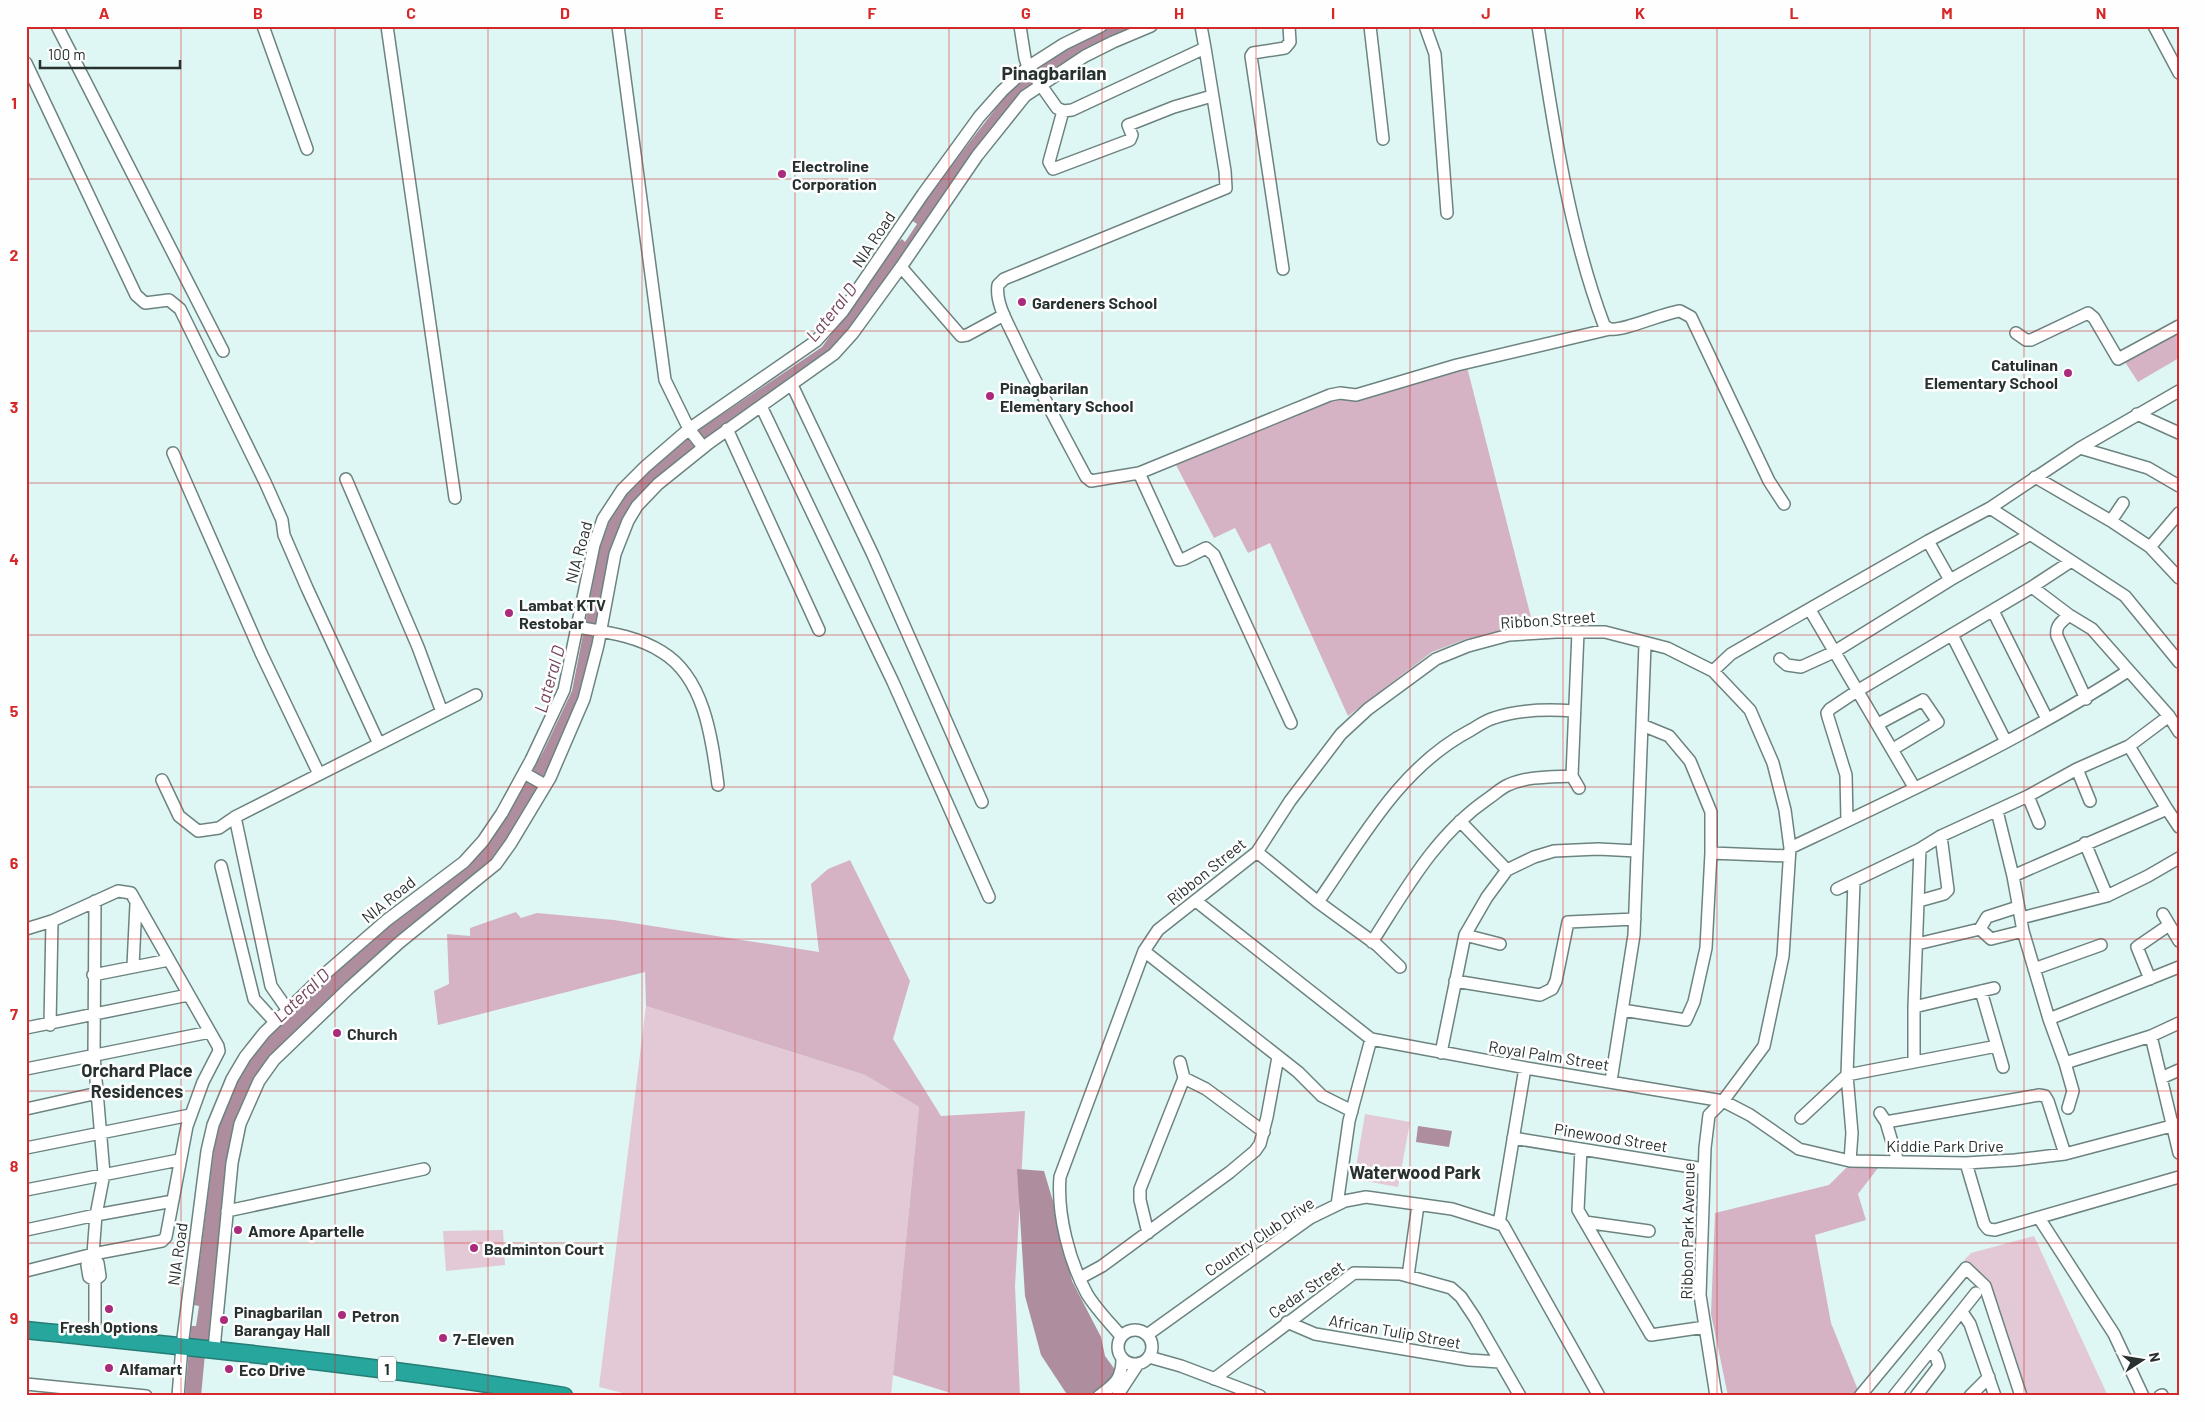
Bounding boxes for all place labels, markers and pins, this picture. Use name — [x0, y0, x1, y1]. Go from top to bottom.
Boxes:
place label: Electroline Corporation — [792, 156, 877, 193]
marker: Electroline Corporation — [776, 168, 788, 180]
place label: Gardeners School — [1032, 293, 1157, 312]
marker: Gardeners School — [1016, 296, 1028, 308]
place label: Catulinan Elementary School — [1925, 355, 2058, 392]
marker: Catulinan Elementary School — [2062, 367, 2074, 379]
place label: Pinagbarilan Elementary School — [1000, 378, 1134, 415]
marker: Pinagbarilan Elementary School — [984, 390, 996, 402]
place label: Lambat KTV Restobar — [519, 595, 606, 632]
marker: Lambat KTV Restobar — [503, 607, 515, 619]
place label: Church — [347, 1024, 397, 1043]
marker: Church — [331, 1027, 343, 1039]
place label: Amore Apartelle — [248, 1221, 365, 1240]
marker: Amore Apartelle — [232, 1224, 244, 1236]
place label: Badminton Court — [484, 1239, 604, 1258]
marker: Badminton Court — [468, 1242, 480, 1254]
place label: Pinagbarilan Barangay Hall — [234, 1302, 330, 1339]
marker: Fresh Options — [103, 1303, 115, 1315]
place label: Petron — [352, 1306, 399, 1325]
marker: Petron — [336, 1309, 348, 1321]
marker: Pinagbarilan Barangay Hall — [218, 1314, 230, 1326]
place label: Fresh Options — [60, 1317, 158, 1336]
place label: 7-Eleven — [453, 1329, 514, 1348]
marker: 7-Eleven — [437, 1332, 449, 1344]
place label: Alfamart — [119, 1359, 182, 1378]
place label: Eco Drive — [239, 1360, 306, 1379]
marker: Alfamart — [103, 1362, 115, 1374]
marker: Eco Drive — [223, 1363, 235, 1375]

